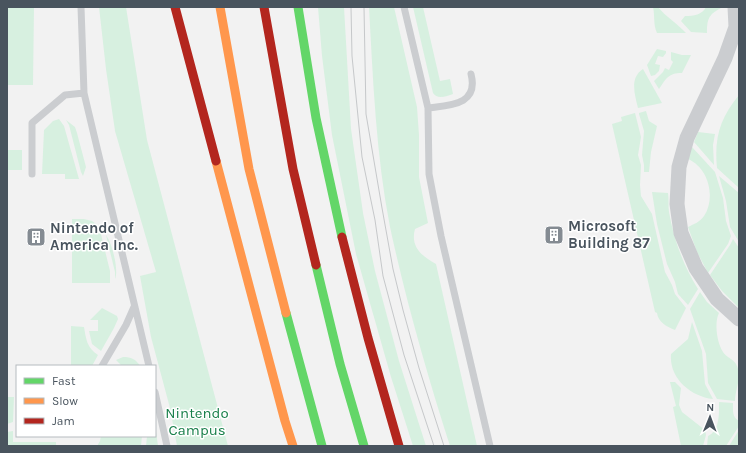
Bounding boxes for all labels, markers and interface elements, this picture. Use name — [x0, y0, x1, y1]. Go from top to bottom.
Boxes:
place label: Microsoft Building 87 — [568, 217, 650, 252]
place label: Nintendo of America Inc. — [50, 219, 138, 254]
building icon: Microsoft Building 87 — [543, 224, 565, 246]
building icon: Nintendo of America Inc. — [25, 226, 47, 248]
legend — [16, 365, 156, 437]
text: Fast — [52, 374, 76, 388]
text: Slow — [52, 394, 78, 408]
north arrow — [690, 397, 730, 437]
text: N — [706, 401, 714, 414]
park label: Nintendo Campus — [165, 404, 229, 439]
text: Jam — [52, 414, 75, 428]

